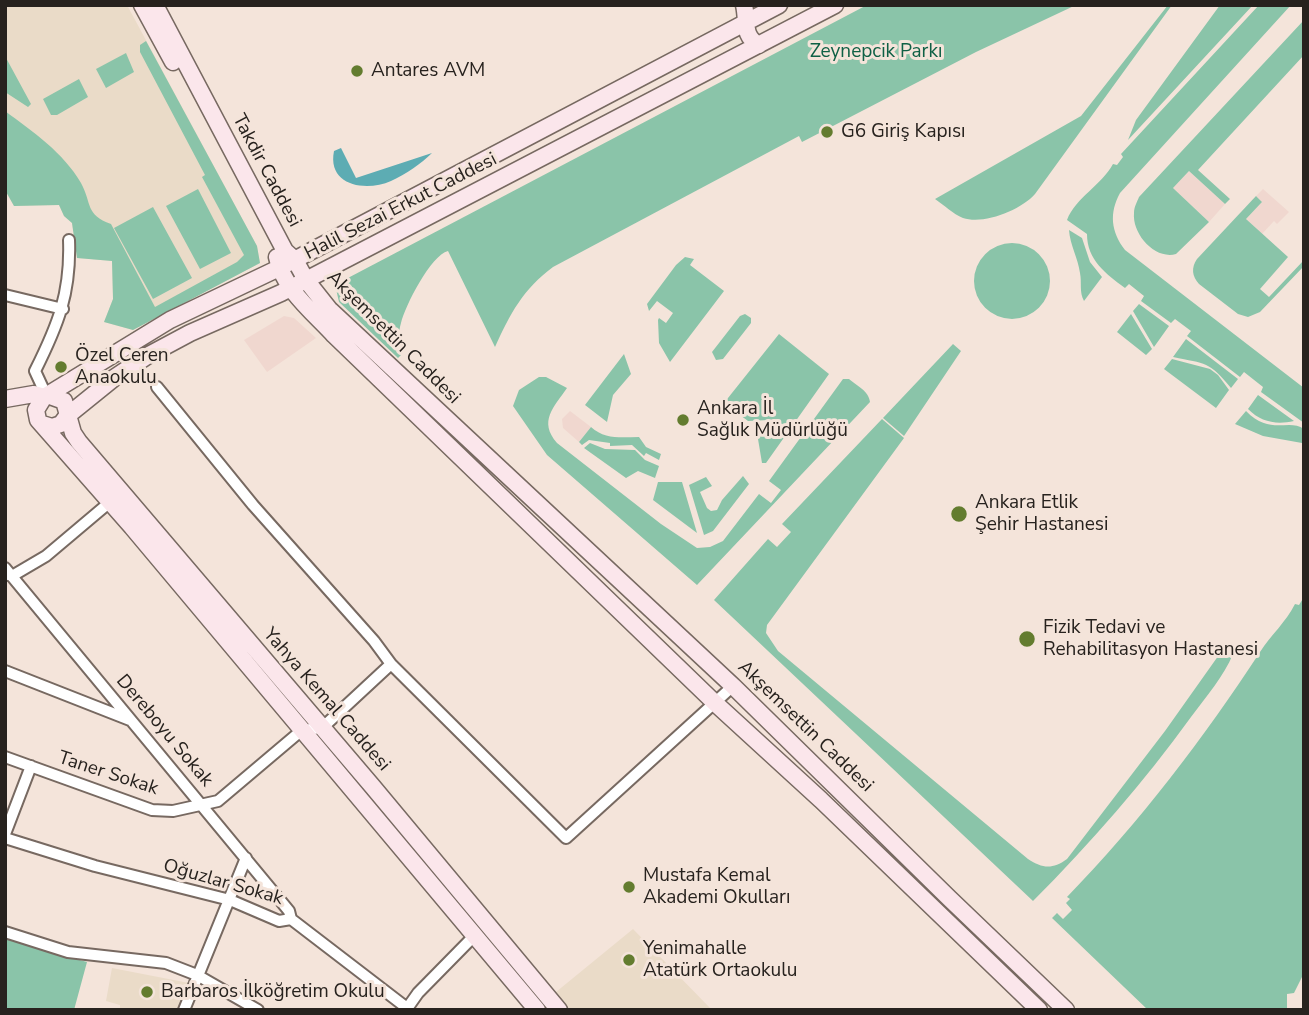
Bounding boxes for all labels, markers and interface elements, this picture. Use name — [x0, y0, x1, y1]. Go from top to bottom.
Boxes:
park label: Zeynepcik Parkı — [810, 41, 942, 63]
place label: Antares AVM — [371, 60, 485, 82]
marker: Antares AVM — [349, 63, 365, 79]
street label: Takdir Caddesi — [227, 111, 305, 231]
place label: G6 Giriş Kapısı — [841, 121, 965, 143]
marker: G6 Giriş Kapısı — [819, 124, 835, 140]
street label: Halil Sezai Erkut Caddesi — [301, 149, 501, 265]
street label: Akşemsettin Caddesi — [322, 267, 464, 409]
place label: Özel Ceren Anaokulu — [75, 345, 169, 389]
marker: Özel Ceren Anaokulu — [53, 359, 69, 375]
place label: Ankara İl Sağlık Müdürlüğü — [697, 398, 848, 442]
marker: Ankara İl Sağlık Müdürlüğü — [675, 412, 691, 428]
place label: Ankara Etlik Şehir Hastanesi — [975, 492, 1108, 536]
marker: Ankara Etlik Şehir Hastanesi — [949, 504, 969, 524]
place label: Fizik Tedavi ve Rehabilitasyon Hastanesi — [1043, 617, 1258, 661]
street label: Yahya Kemal Caddesi — [258, 624, 394, 776]
marker: Fizik Tedavi ve Rehabilitasyon Hastanesi — [1017, 629, 1037, 649]
street label: Akşemsettin Caddesi — [733, 656, 877, 798]
street label: Dereboyu Sokak — [111, 670, 217, 792]
street label: Taner Sokak — [55, 747, 161, 801]
street label: Oğuzlar Sokak — [160, 855, 286, 911]
place label: Mustafa Kemal Akademi Okulları — [643, 865, 790, 909]
marker: Mustafa Kemal Akademi Okulları — [621, 879, 637, 895]
place label: Yenimahalle Atatürk Ortaokulu — [643, 938, 797, 982]
marker: Yenimahalle Atatürk Ortaokulu — [621, 952, 637, 968]
place label: Barbaros İlköğretim Okulu — [161, 981, 385, 1003]
marker: Barbaros İlköğretim Okulu — [139, 984, 155, 1000]

